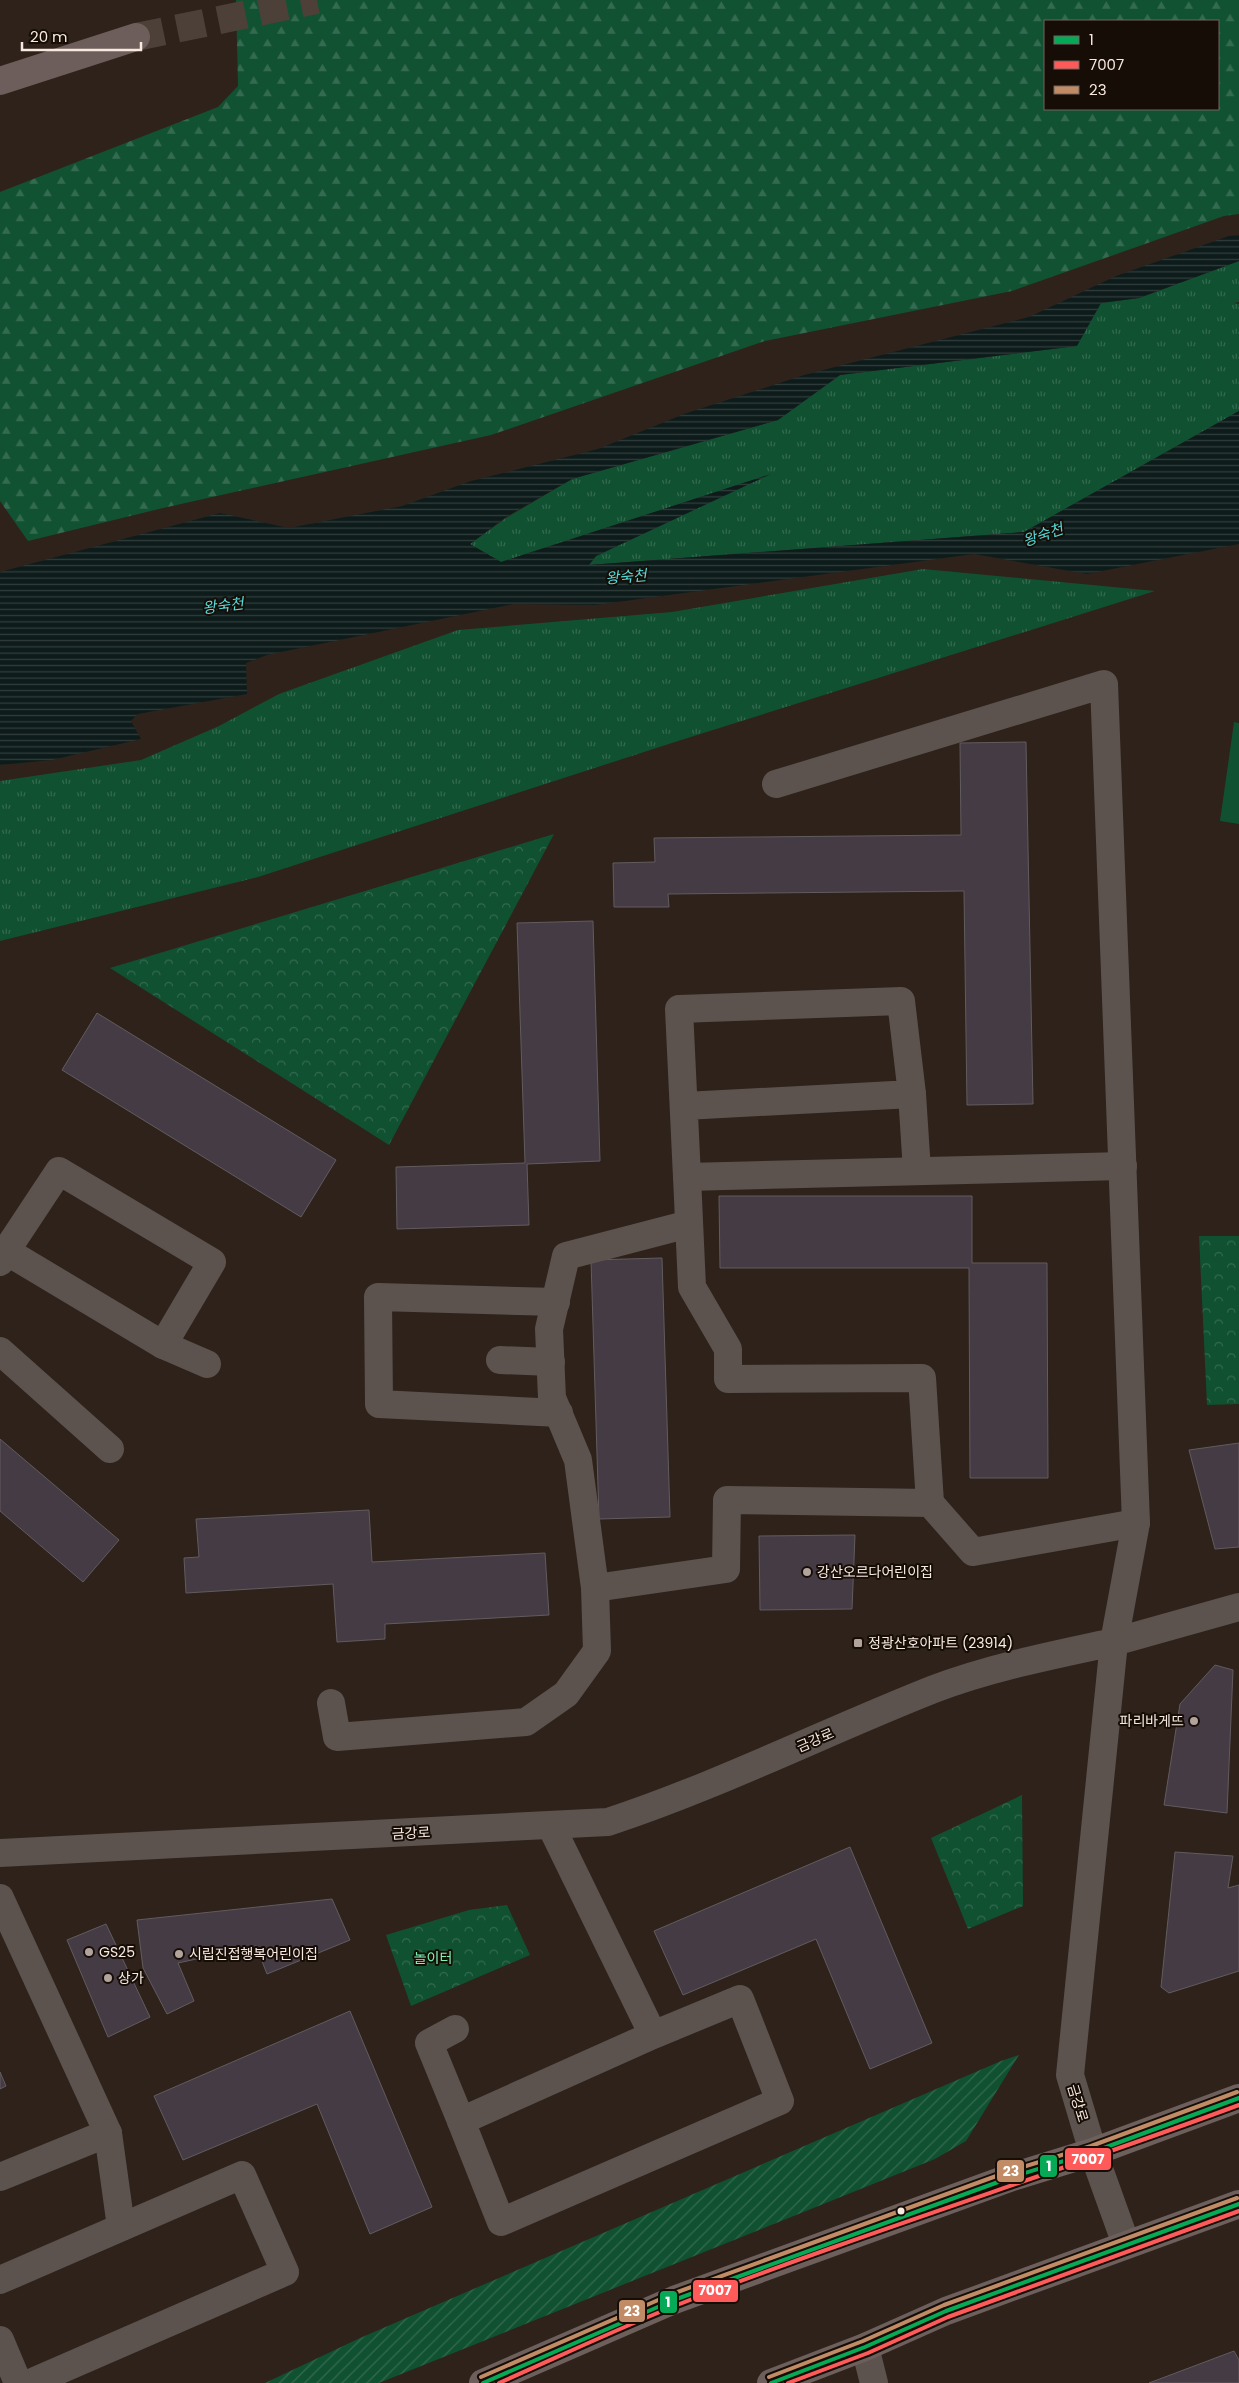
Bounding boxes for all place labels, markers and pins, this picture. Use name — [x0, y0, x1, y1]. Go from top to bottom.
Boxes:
place label: 강산오르다어린이집 — [817, 1562, 933, 1582]
marker: 강산오르다어린이집 — [801, 1566, 813, 1578]
place label: 정광산호아파트 (23914) — [868, 1633, 1013, 1653]
marker: 정광산호아파트 (23914) — [852, 1637, 864, 1649]
place label: 파리바게뜨 — [1120, 1711, 1184, 1731]
marker: 파리바게뜨 — [1188, 1715, 1200, 1727]
place label: GS25 — [99, 1942, 135, 1962]
place label: 시립진접행복어린이집 — [189, 1944, 318, 1964]
marker: GS25 — [83, 1946, 95, 1958]
marker: 시립진접행복어린이집 — [173, 1948, 185, 1960]
place label: 상가 — [118, 1968, 144, 1988]
marker: 상가 — [102, 1972, 114, 1984]
unlabelled marker — [896, 2206, 906, 2216]

